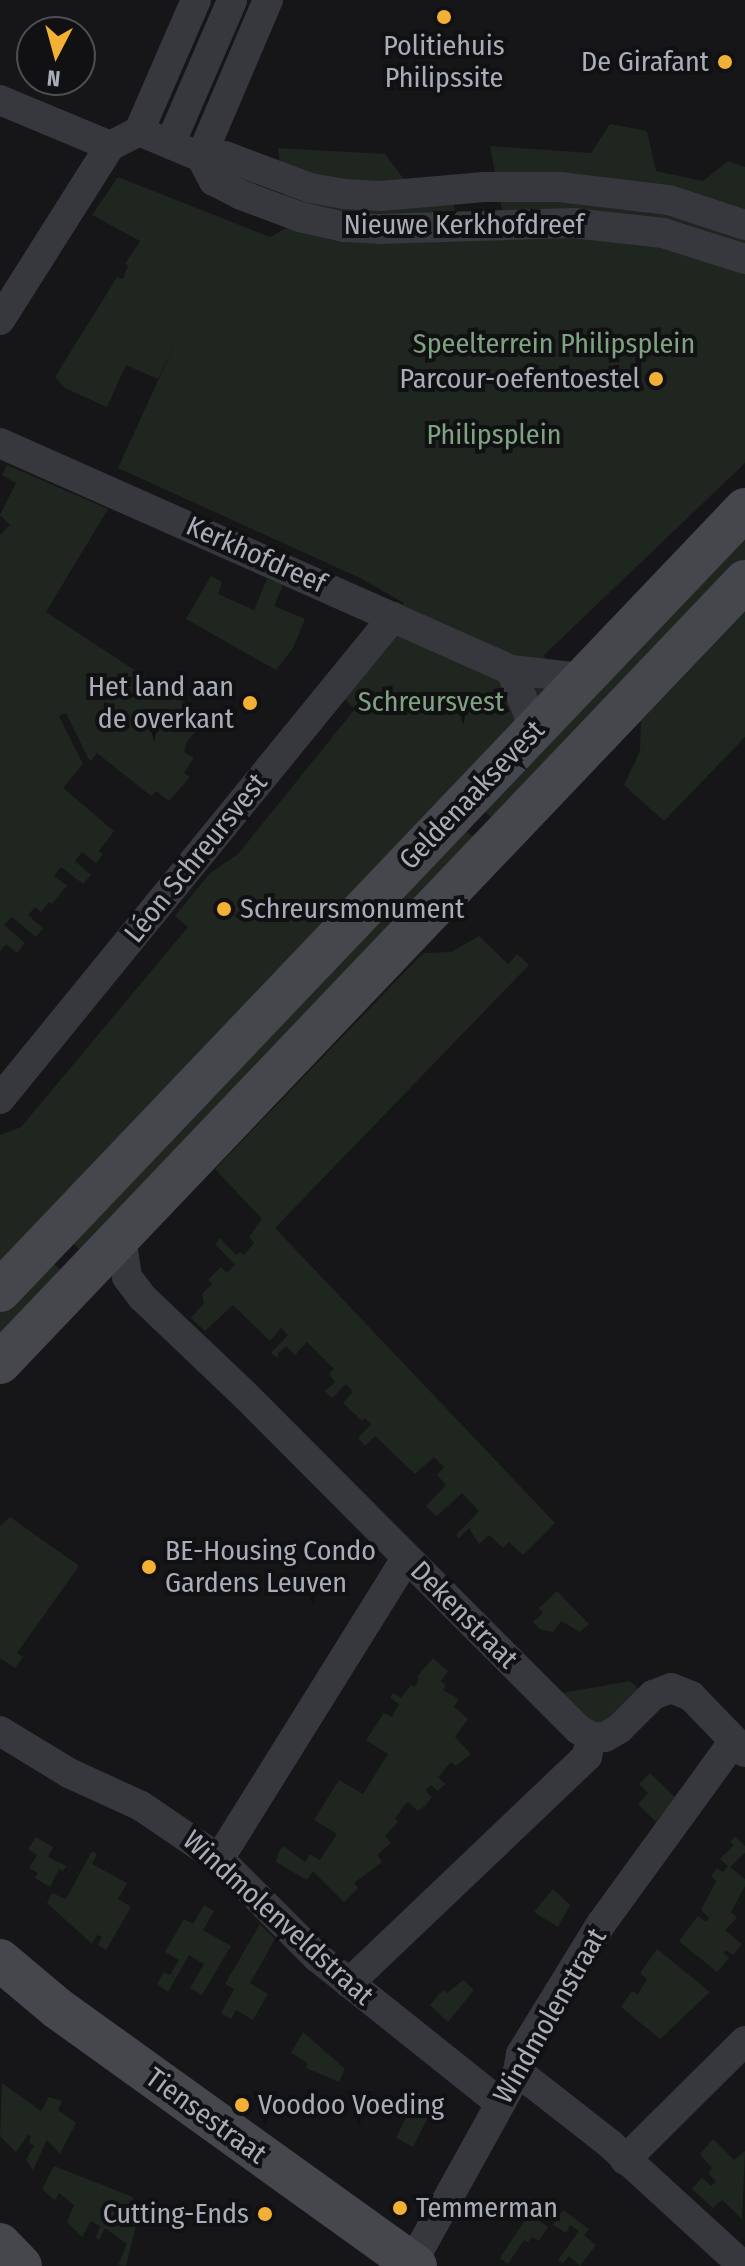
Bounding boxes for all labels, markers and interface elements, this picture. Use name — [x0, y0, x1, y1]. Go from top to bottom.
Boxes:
marker: Politiehuis Philipssite — [435, 8, 453, 26]
north arrow — [16, 16, 96, 96]
place label: Politiehuis Philipssite — [383, 29, 505, 95]
place label: De Girafant — [581, 45, 709, 79]
marker: De Girafant — [716, 53, 734, 71]
text: N — [46, 64, 62, 92]
street label: Nieuwe Kerkhofdreef — [344, 208, 584, 242]
park label: Speelterrein Philipsplein — [413, 327, 695, 361]
place label: Parcour-oefentoestel — [399, 362, 640, 396]
marker: Parcour-oefentoestel — [647, 370, 665, 388]
park label: Philipsplein — [427, 418, 561, 452]
street label: Kerkhofdreef — [181, 509, 331, 601]
place label: Het land aan de overkant — [88, 670, 234, 736]
park label: Schreursvest — [358, 685, 504, 719]
marker: Het land aan de overkant — [241, 694, 259, 712]
street label: Geldenaaksevest — [393, 714, 551, 876]
street label: Léon Schreursvest — [117, 767, 275, 949]
place label: Schreursmonument — [240, 892, 464, 926]
marker: Schreursmonument — [215, 900, 233, 918]
place label: BE-Housing Condo Gardens Leuven — [165, 1534, 376, 1600]
street label: Dekenstraat — [403, 1554, 525, 1676]
marker: BE-Housing Condo Gardens Leuven — [140, 1558, 158, 1576]
street label: Windmolenveldstraat — [176, 1824, 380, 2012]
street label: Windmolenstraat — [486, 1923, 614, 2109]
street label: Tiensestraat — [139, 2061, 273, 2171]
place label: Voodoo Voeding — [258, 2088, 444, 2122]
marker: Voodoo Voeding — [233, 2096, 251, 2114]
place label: Temmerman — [416, 2191, 558, 2225]
place label: Cutting-Ends — [103, 2197, 249, 2231]
marker: Temmerman — [391, 2199, 409, 2217]
marker: Cutting-Ends — [256, 2205, 274, 2223]

